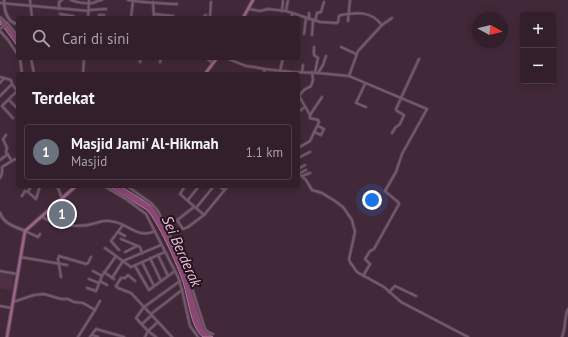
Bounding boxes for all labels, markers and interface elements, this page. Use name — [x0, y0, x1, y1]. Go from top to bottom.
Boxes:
north arrow — [472, 12, 508, 48]
map controls — [520, 12, 556, 84]
button: + — [520, 12, 556, 48]
search box — [16, 16, 300, 60]
icon: search — [30, 27, 52, 49]
text: Cari di sini — [62, 29, 130, 48]
button: − — [520, 48, 556, 84]
text: Terdekat — [32, 87, 95, 109]
text: Masjid Jami' Al-Hikmah — [71, 134, 219, 153]
text: 1 — [42, 144, 50, 161]
text: 1.1 km — [246, 144, 283, 161]
text: Masjid — [71, 153, 107, 170]
your location — [362, 190, 382, 210]
pin: 1 — [49, 199, 75, 229]
water label: Sei Berderak — [158, 212, 207, 291]

